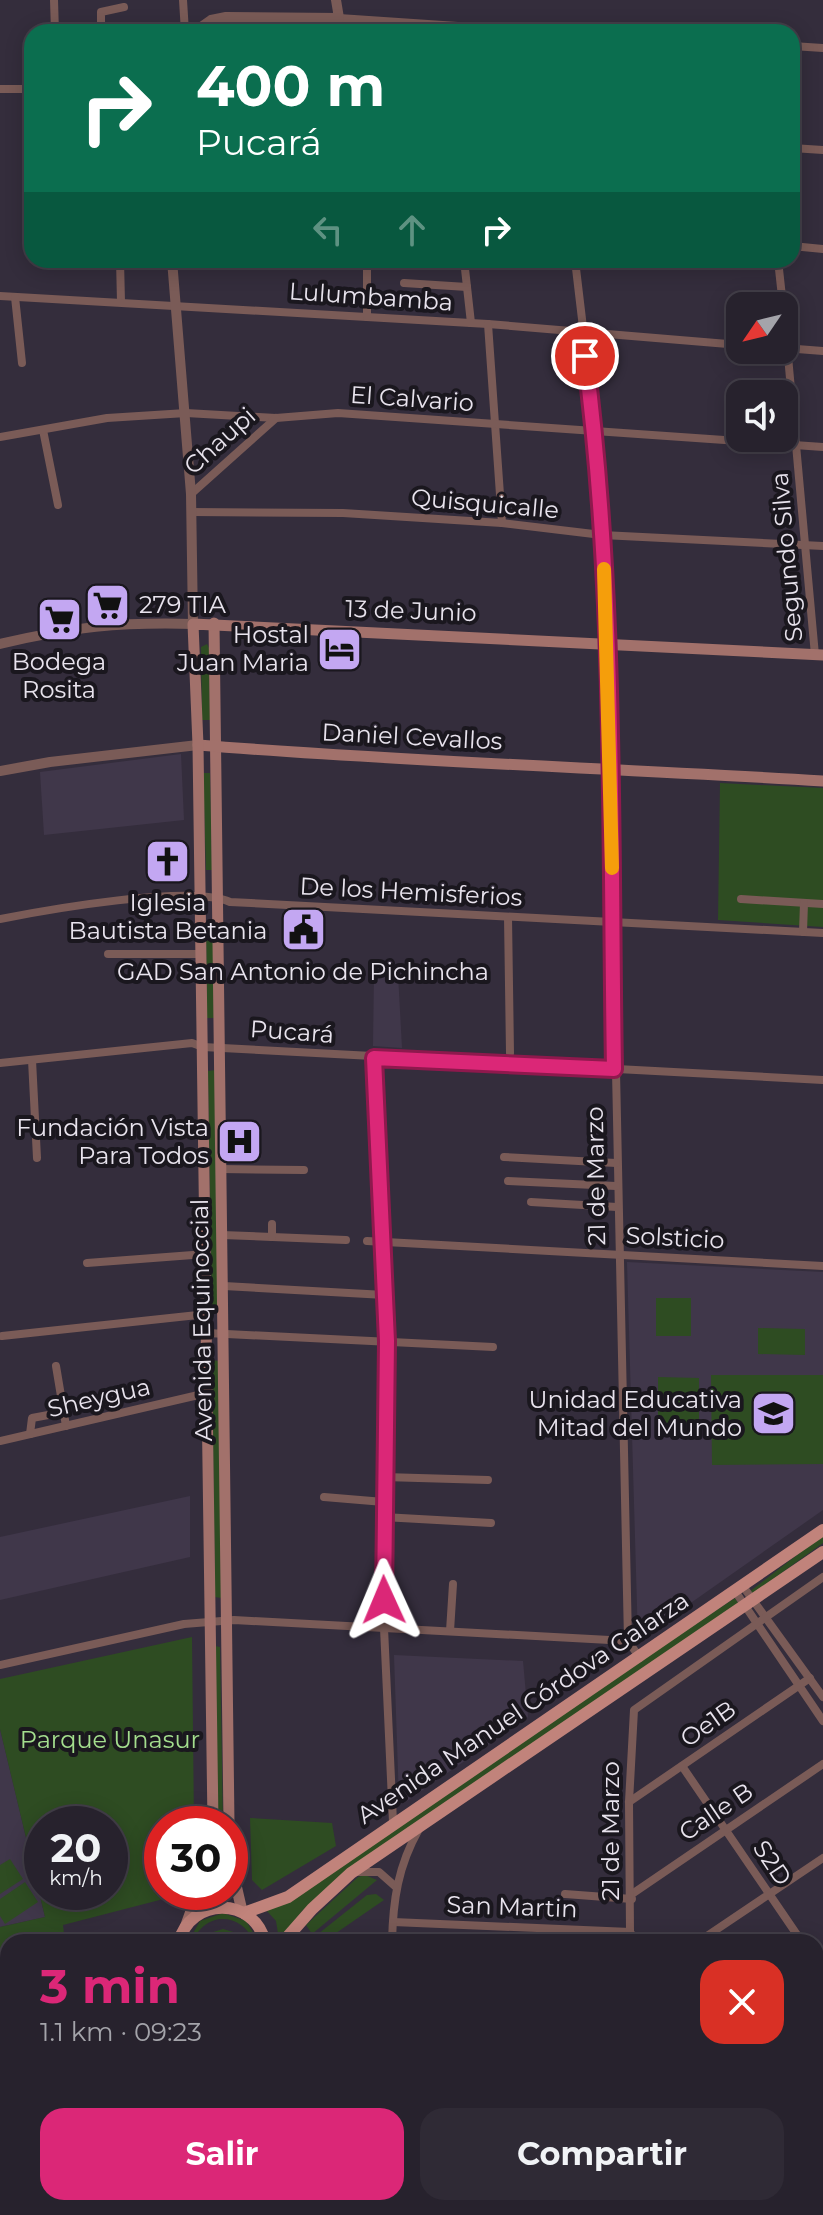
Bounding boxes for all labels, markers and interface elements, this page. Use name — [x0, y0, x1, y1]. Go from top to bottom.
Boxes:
text: 400 m — [196, 52, 385, 120]
icon: right — [64, 56, 168, 160]
text: Pucará — [196, 120, 322, 164]
icon: left — [306, 208, 350, 252]
icon: ahead — [390, 208, 434, 252]
icon: right — [474, 208, 518, 252]
street label: Lulumbamba — [288, 276, 454, 317]
north arrow — [726, 292, 798, 364]
map controls — [726, 292, 798, 452]
pin — [551, 322, 619, 390]
icon: arrive — [563, 334, 607, 378]
street label: El Calvario — [349, 380, 475, 417]
button: sound — [726, 380, 798, 452]
street label: Chaupi — [178, 401, 261, 480]
street label: Segundo Silva — [765, 471, 808, 643]
street label: Quisquicalle — [410, 483, 560, 524]
supermarket icon: 279 TIA — [84, 581, 132, 629]
place label: 279 TIA — [139, 590, 227, 619]
street label: 13 de Junio — [345, 594, 477, 627]
supermarket icon: Bodega Rosita — [35, 596, 83, 644]
place label: Hostal Juan Maria — [176, 620, 309, 677]
hotel icon: Hostal Juan Maria — [316, 625, 364, 673]
place label: Bodega Rosita — [12, 647, 106, 704]
street label: Daniel Cevallos — [321, 717, 503, 756]
church icon: Iglesia Bautista Betania — [144, 837, 192, 885]
street label: De los Hemisferios — [299, 871, 523, 912]
place label: Iglesia Bautista Betania — [69, 888, 267, 945]
public building icon: GAD San Antonio de Pichincha — [279, 906, 327, 954]
place label: GAD San Antonio de Pichincha — [117, 957, 489, 986]
street label: Pucará — [249, 1014, 335, 1049]
street label: 21 de Marzo — [580, 1106, 611, 1246]
place label: Fundación Vista Para Todos — [16, 1113, 209, 1170]
hospital icon: Fundación Vista Para Todos — [216, 1118, 264, 1166]
street label: Avenida Equinoccial — [185, 1198, 218, 1442]
street label: Solsticio — [625, 1220, 725, 1255]
street label: Sheygua — [45, 1372, 153, 1423]
place label: Unidad Educativa Mitad del Mundo — [528, 1385, 742, 1442]
school or university icon: Unidad Educativa Mitad del Mundo — [749, 1390, 797, 1438]
position arrow — [342, 1558, 426, 1642]
street label: Avenida Manuel Córdova Galarza — [351, 1585, 694, 1830]
street label: Oe1B — [675, 1694, 741, 1753]
park label: Parque Unasur — [20, 1725, 200, 1754]
street label: 21 de Marzo — [596, 1761, 625, 1901]
street label: Calle B — [673, 1776, 758, 1847]
speed limit sign: 30 — [144, 1806, 248, 1910]
text: 20 — [51, 1823, 101, 1872]
street label: S2D — [747, 1835, 798, 1891]
text: km/h — [49, 1866, 103, 1890]
street label: San Martin — [446, 1890, 578, 1923]
text: 3 min — [40, 1957, 180, 2015]
button: close — [700, 1960, 784, 2044]
text: 1.1 km · 09:23 — [40, 2016, 202, 2048]
button: Salir — [40, 2108, 404, 2200]
button: Compartir — [420, 2108, 784, 2200]

